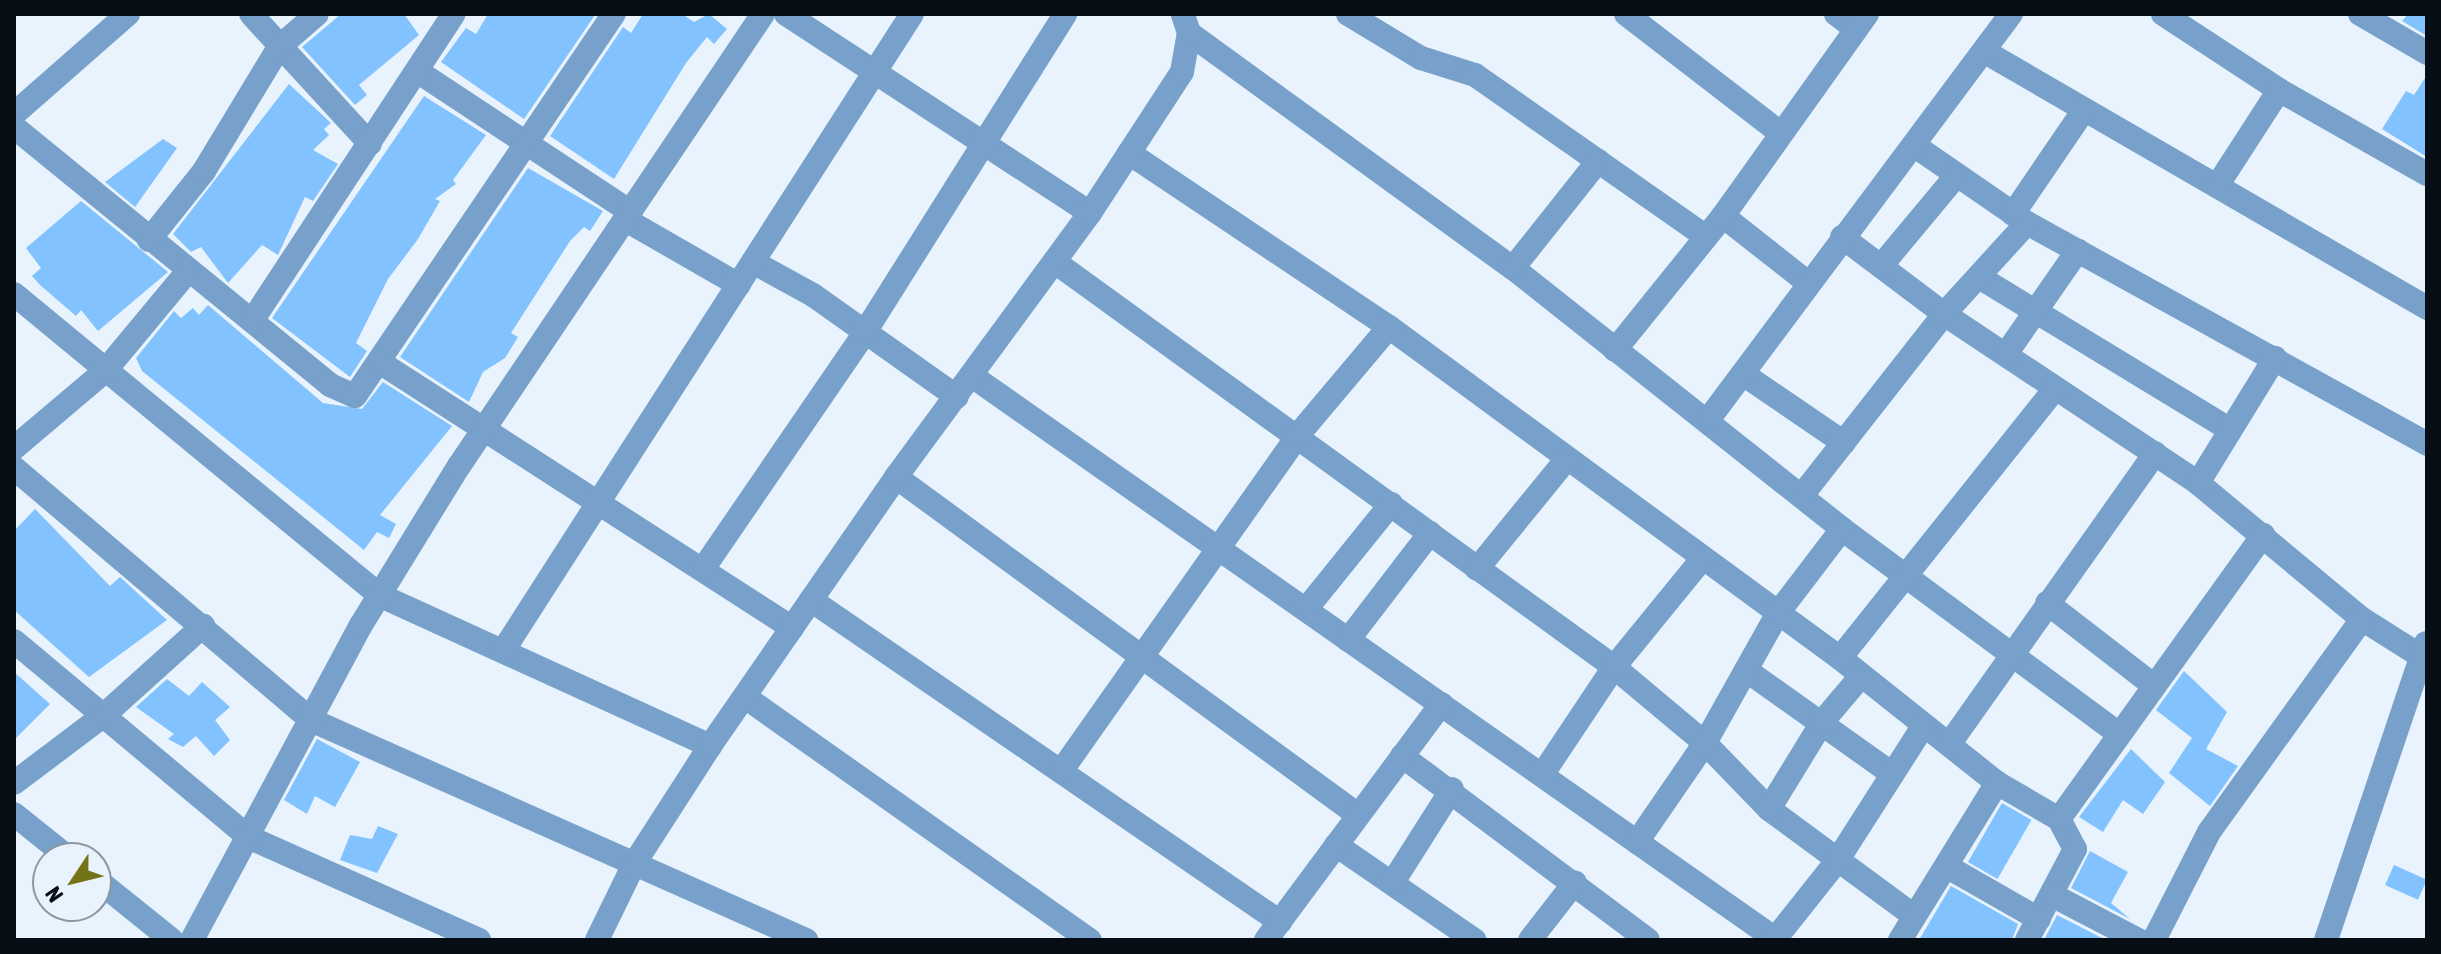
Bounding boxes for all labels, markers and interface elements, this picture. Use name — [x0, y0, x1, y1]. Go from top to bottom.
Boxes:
north arrow — [32, 842, 112, 922]
text: N — [40, 882, 68, 907]

